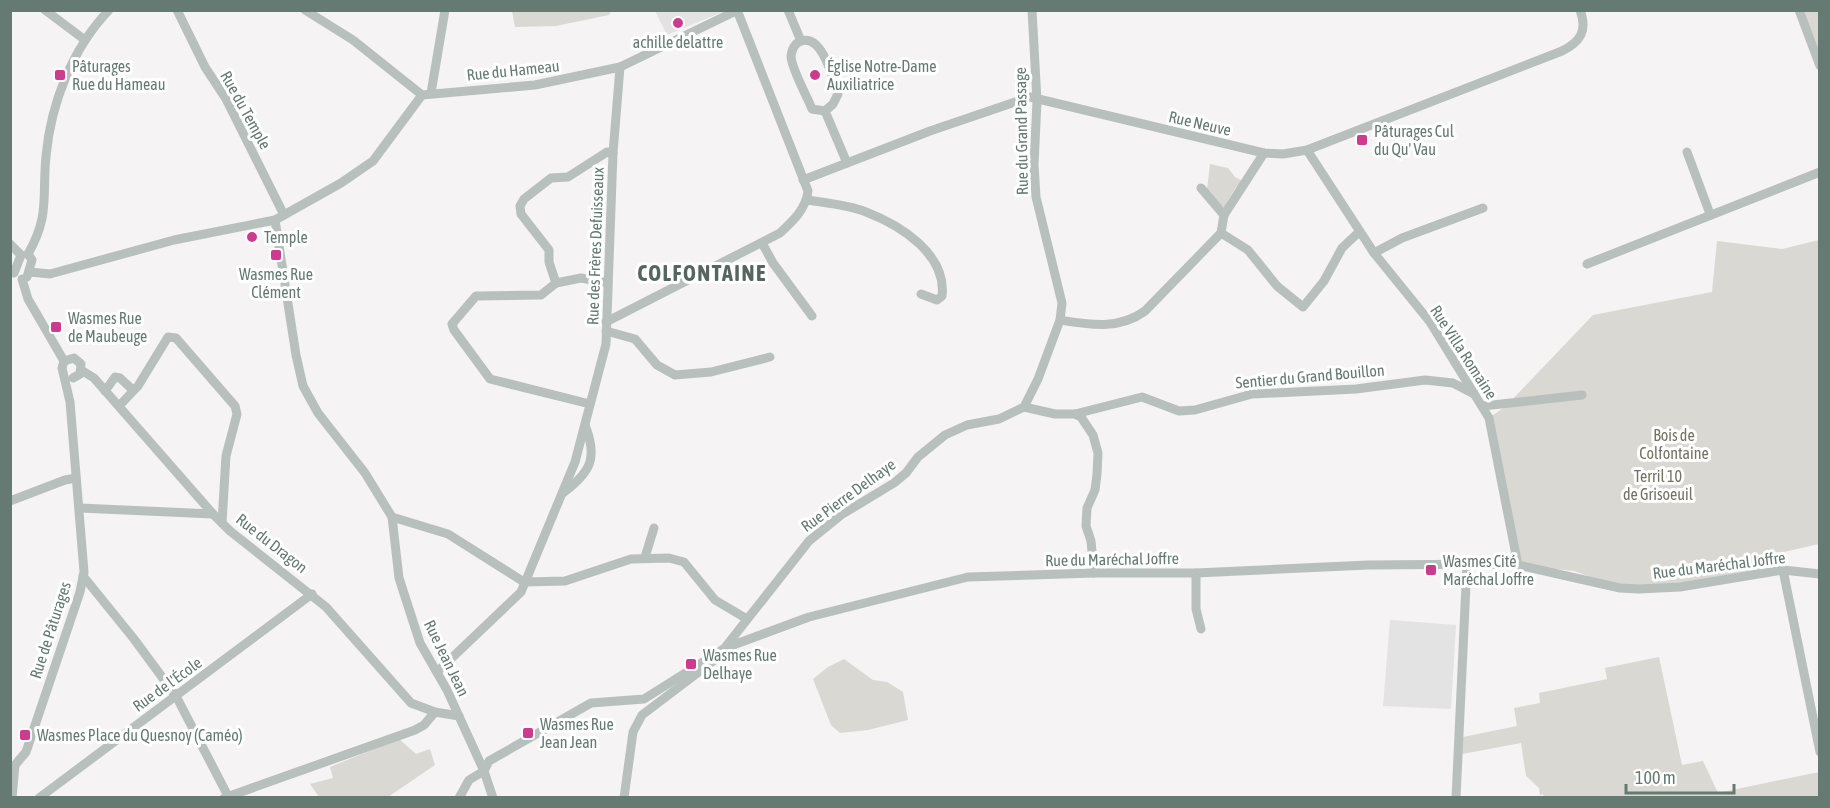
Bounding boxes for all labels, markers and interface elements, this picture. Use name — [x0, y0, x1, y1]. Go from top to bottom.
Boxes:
marker: achille delattre — [671, 16, 685, 30]
place label: achille delattre — [633, 33, 723, 51]
street label: Rue du Hameau — [466, 56, 560, 84]
place label: Pâturages Rue du Hameau — [72, 57, 165, 93]
place label: Église Notre-Dame Auxiliatrice — [827, 57, 936, 93]
street label: Rue du Grand Passage — [1011, 67, 1032, 195]
marker: Pâturages Rue du Hameau — [53, 68, 67, 82]
street label: Rue du Temple — [216, 68, 275, 153]
marker: Église Notre-Dame Auxiliatrice — [808, 68, 822, 82]
street label: Rue Neuve — [1167, 107, 1233, 139]
place label: Pâturages Cul du Qu' Vau — [1374, 122, 1455, 158]
marker: Pâturages Cul du Qu' Vau — [1355, 133, 1369, 147]
street label: Rue des Frères Defuisseaux — [583, 166, 607, 325]
place label: Temple — [264, 228, 308, 247]
marker: Temple — [245, 230, 259, 244]
marker: Wasmes Rue Clément — [269, 248, 283, 262]
district label: COLFONTAINE — [637, 260, 767, 286]
place label: Wasmes Rue Clément — [239, 265, 313, 301]
street label: Rue Villa Romaine — [1427, 302, 1501, 402]
place label: Wasmes Rue de Maubeuge — [68, 309, 147, 346]
marker: Wasmes Rue de Maubeuge — [49, 320, 63, 334]
street label: Sentier du Grand Bouillon — [1235, 361, 1385, 391]
park label: Bois de Colfontaine — [1639, 426, 1709, 462]
street label: Rue Pierre Delhaye — [797, 455, 899, 536]
park label: Terril 10 de Grisoeuil — [1623, 467, 1694, 503]
street label: Rue du Dragon — [232, 510, 311, 577]
street label: Rue du Maréchal Joffre — [1652, 548, 1786, 582]
street label: Rue du Maréchal Joffre — [1045, 549, 1179, 569]
place label: Wasmes Cité Maréchal Joffre — [1443, 552, 1534, 588]
marker: Wasmes Cité Maréchal Joffre — [1424, 563, 1438, 577]
street label: Rue de Pâturages — [26, 579, 75, 681]
street label: Rue Jean Jean — [421, 617, 473, 699]
place label: Wasmes Rue Delhaye — [703, 646, 777, 683]
street label: Rue de l'École — [129, 653, 205, 715]
marker: Wasmes Rue Delhaye — [684, 657, 698, 671]
place label: Wasmes Rue Jean Jean — [540, 715, 614, 751]
place label: Wasmes Place du Quesnoy (Caméo) — [37, 726, 243, 745]
marker: Wasmes Rue Jean Jean — [521, 726, 535, 740]
marker: Wasmes Place du Quesnoy (Caméo) — [18, 728, 32, 742]
scale bar — [1626, 757, 1734, 795]
text: 100 m — [1635, 767, 1676, 788]

